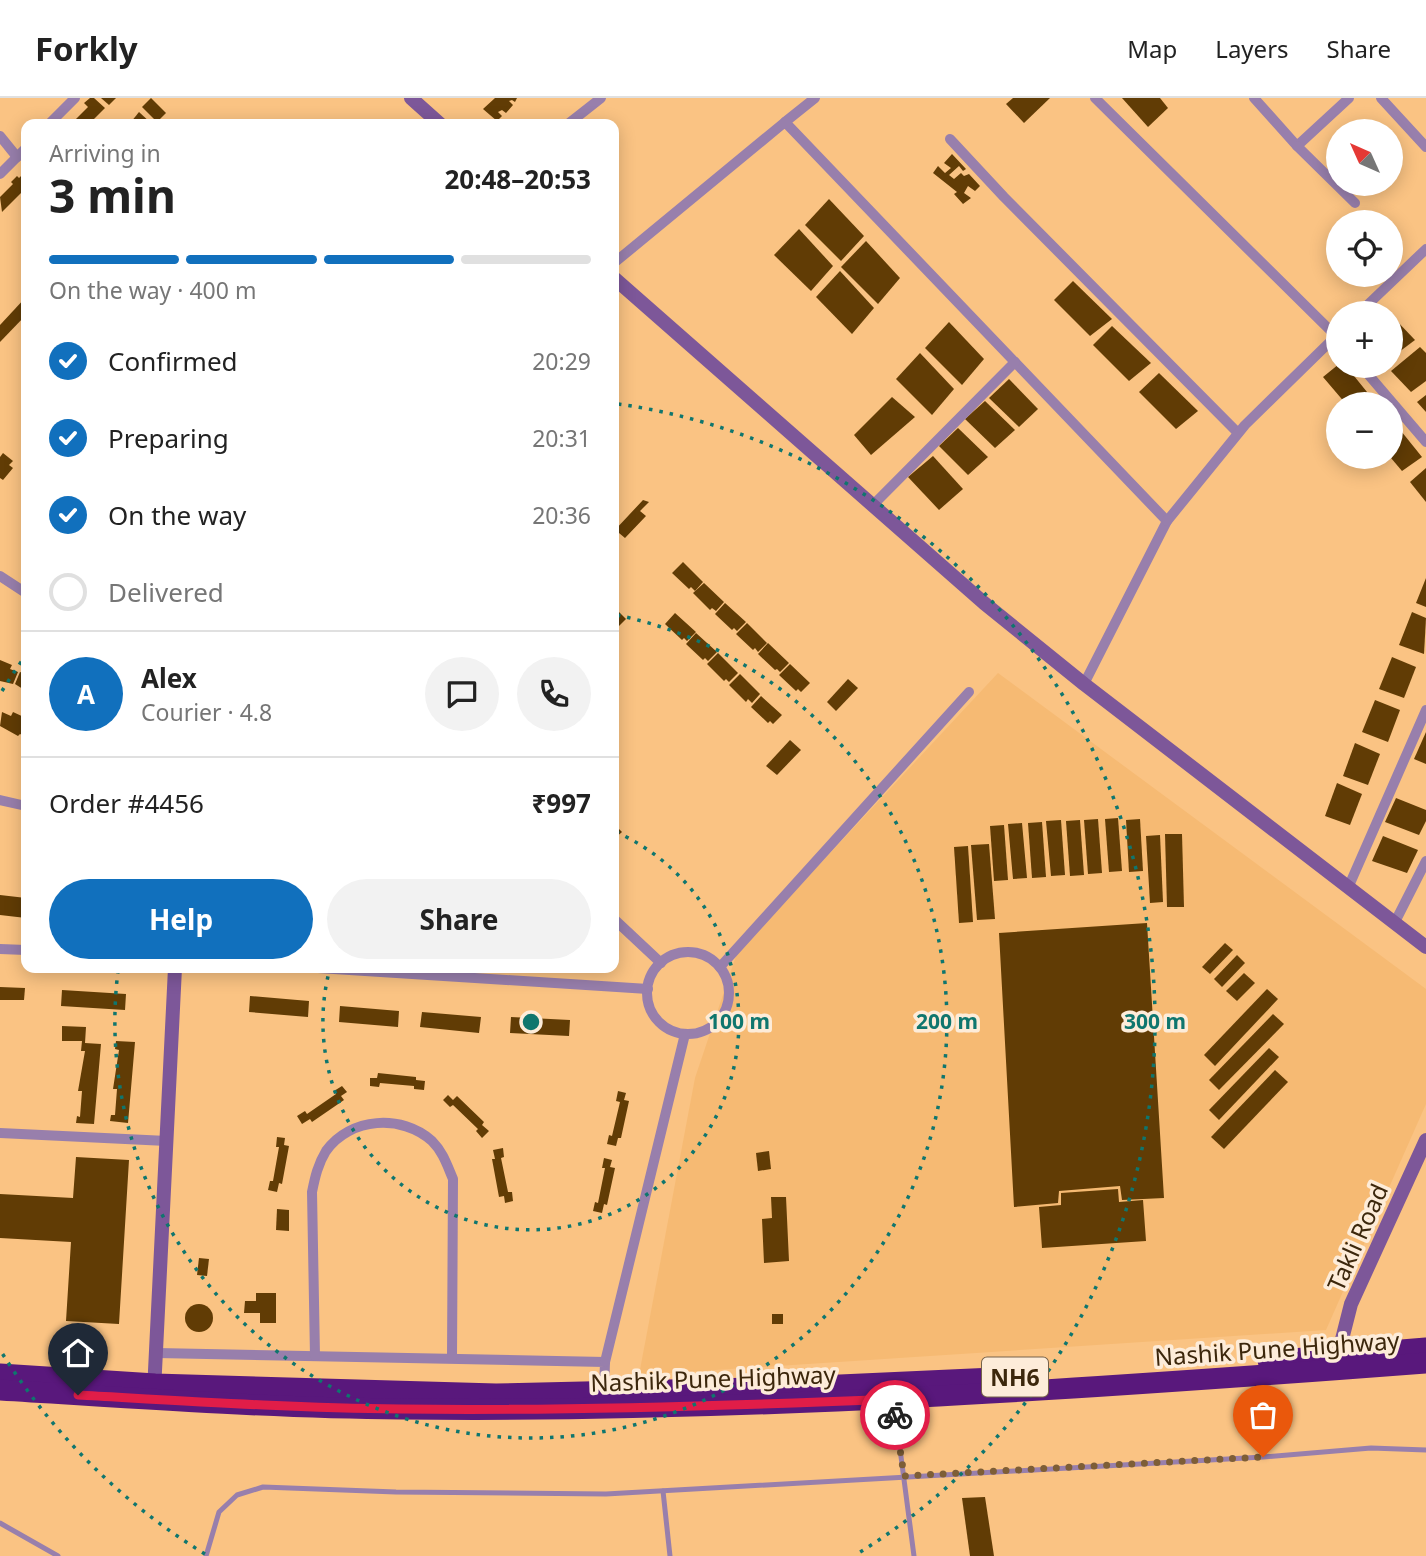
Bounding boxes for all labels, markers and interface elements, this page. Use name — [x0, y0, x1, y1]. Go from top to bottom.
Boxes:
text: Forkly — [35, 26, 138, 71]
text: Map — [1127, 32, 1177, 65]
text: Layers — [1215, 32, 1289, 65]
text: Share — [1327, 32, 1391, 65]
north arrow — [1326, 119, 1404, 196]
map controls — [1326, 119, 1403, 469]
text: Arriving in — [49, 137, 161, 169]
text: 20:48–20:53 — [444, 161, 591, 197]
text: 3 min — [49, 164, 176, 226]
button: locate — [1326, 210, 1403, 287]
text: On the way · 400 m — [49, 274, 256, 306]
button: + — [1326, 301, 1403, 378]
icon: check — [49, 342, 87, 380]
text: Confirmed — [108, 343, 238, 379]
text: 20:29 — [532, 345, 591, 377]
button: − — [1326, 392, 1403, 469]
icon: check — [49, 419, 87, 457]
text: Preparing — [108, 420, 229, 456]
text: 20:31 — [532, 422, 591, 454]
icon: check — [49, 496, 87, 534]
text: On the way — [108, 497, 246, 533]
text: 20:36 — [532, 499, 591, 531]
text: Delivered — [108, 574, 224, 610]
button: chat — [425, 657, 499, 731]
button: phone — [517, 657, 591, 731]
text: Alex — [141, 660, 197, 696]
text: A — [77, 676, 95, 712]
text: Courier · 4.8 — [141, 696, 272, 728]
text: Order #4456 — [49, 785, 204, 821]
text: ₹997 — [532, 785, 591, 821]
button: Help — [49, 879, 313, 959]
button: Share — [327, 879, 591, 959]
text: 100 m — [708, 1007, 770, 1035]
text: 200 m — [916, 1007, 978, 1035]
text: 300 m — [1124, 1007, 1186, 1035]
centre of rings — [519, 1010, 543, 1034]
street label: Takli Road — [1319, 1178, 1395, 1296]
pin — [48, 1323, 108, 1395]
street label: Nashik Pune Highway — [1153, 1323, 1401, 1373]
icon: home — [59, 1334, 97, 1372]
street label: Nashik Pune Highway — [590, 1357, 837, 1399]
road number: NH6 — [982, 1358, 1048, 1396]
courier — [860, 1380, 930, 1450]
pin — [1233, 1385, 1293, 1457]
icon: bike — [876, 1396, 914, 1434]
icon: bag — [1244, 1396, 1282, 1434]

